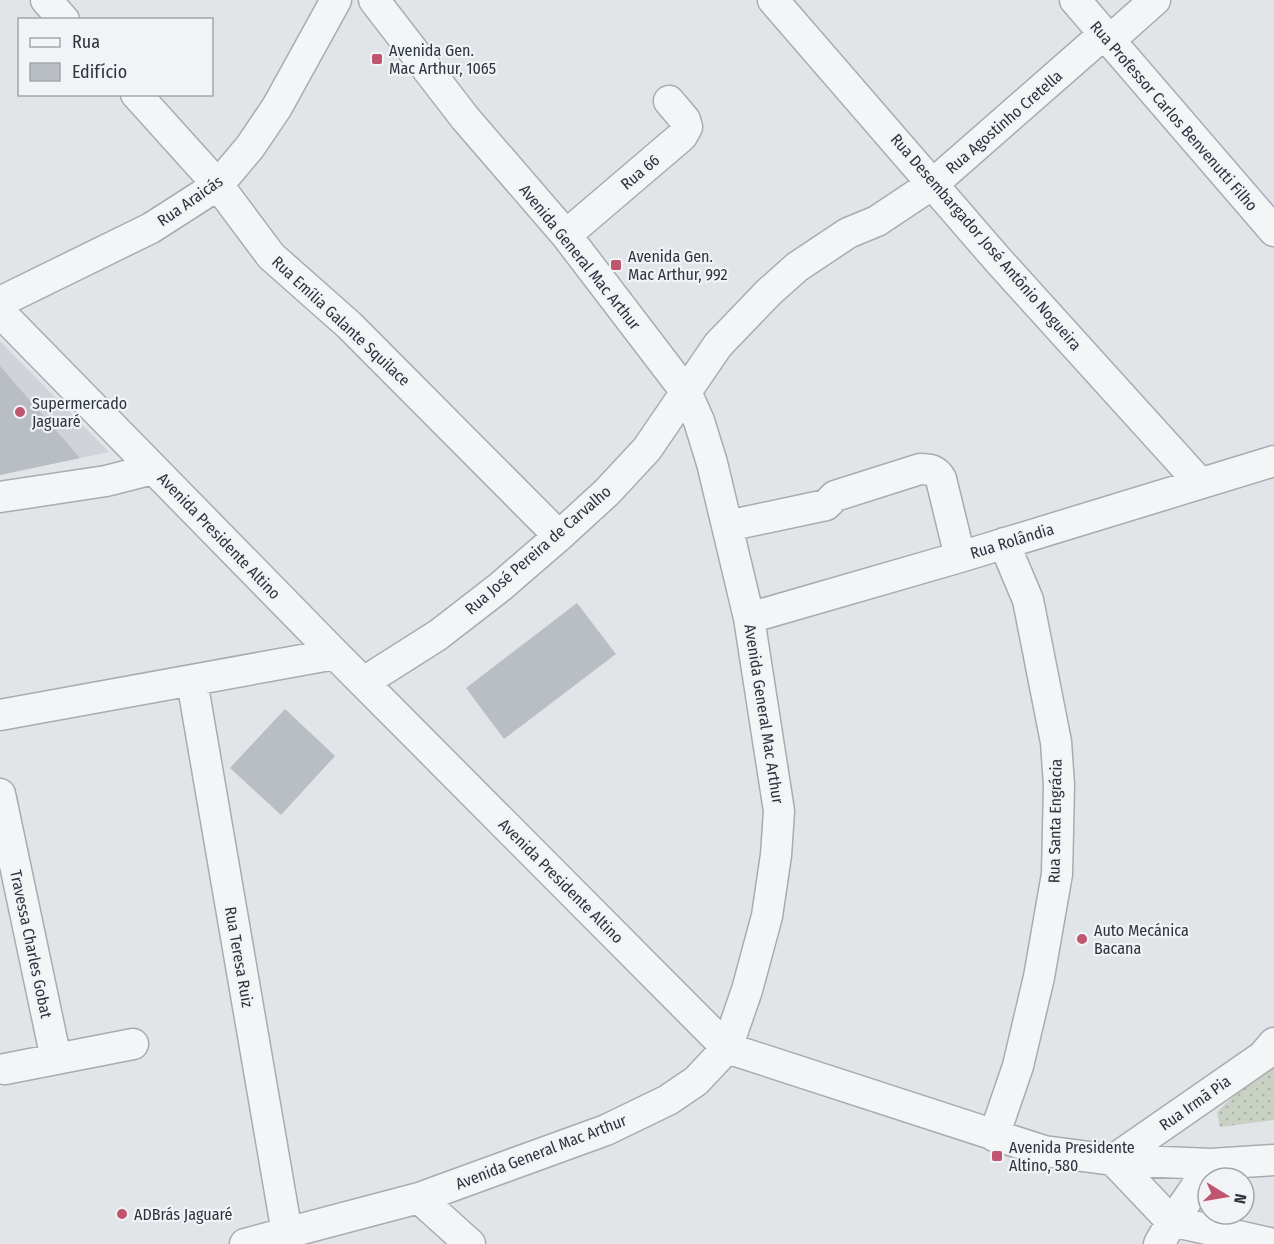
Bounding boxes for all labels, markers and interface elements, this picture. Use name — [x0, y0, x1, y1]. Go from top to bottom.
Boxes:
street label: Rua Professor Carlos Benvenutti Filho — [1086, 17, 1262, 215]
legend — [18, 18, 213, 96]
text: Rua — [72, 31, 100, 53]
place label: Avenida Gen. Mac Arthur, 1065 — [389, 41, 496, 78]
marker: Avenida Gen. Mac Arthur, 1065 — [370, 52, 384, 66]
text: Edifício — [72, 61, 127, 83]
street label: Rua Agostinho Cretella — [942, 66, 1066, 178]
street label: Rua Desembargador José Antônio Nogueira — [887, 130, 1085, 354]
street label: Rua 66 — [617, 150, 663, 194]
street label: Rua Araicás — [154, 172, 226, 230]
street label: Avenida General Mac Arthur — [515, 180, 645, 334]
place label: Avenida Gen. Mac Arthur, 992 — [628, 247, 728, 284]
street label: Rua Emília Galante Squilace — [268, 252, 414, 390]
marker: Avenida Gen. Mac Arthur, 992 — [609, 258, 623, 272]
place label: Supermercado Jaguaré — [32, 394, 127, 431]
marker: Supermercado Jaguaré — [13, 405, 27, 419]
street label: Avenida Presidente Altino — [154, 469, 284, 603]
street label: Rua José Pereira de Carvalho — [461, 482, 615, 618]
street label: Rua Rolândia — [968, 519, 1056, 563]
street label: Avenida General Mac Arthur — [740, 623, 788, 806]
street label: Rua Santa Engrácia — [1044, 758, 1066, 883]
street label: Avenida Presidente Altino — [495, 815, 627, 947]
street label: Travessa Charles Gobat — [6, 868, 56, 1021]
street label: Rua Teresa Ruiz — [221, 905, 257, 1009]
place label: Auto Mecánica Bacana — [1094, 921, 1189, 958]
marker: Auto Mecánica Bacana — [1075, 932, 1089, 946]
street label: Rua Irmã Pia — [1156, 1071, 1234, 1134]
street label: Avenida General Mac Arthur — [453, 1110, 630, 1193]
place label: Avenida Presidente Altino, 580 — [1009, 1138, 1135, 1175]
marker: Avenida Presidente Altino, 580 — [990, 1149, 1004, 1163]
north arrow — [1196, 1166, 1256, 1226]
text: N — [1230, 1192, 1250, 1205]
place label: ADBrás Jaguaré — [134, 1205, 233, 1224]
marker: ADBrás Jaguaré — [115, 1207, 129, 1221]

